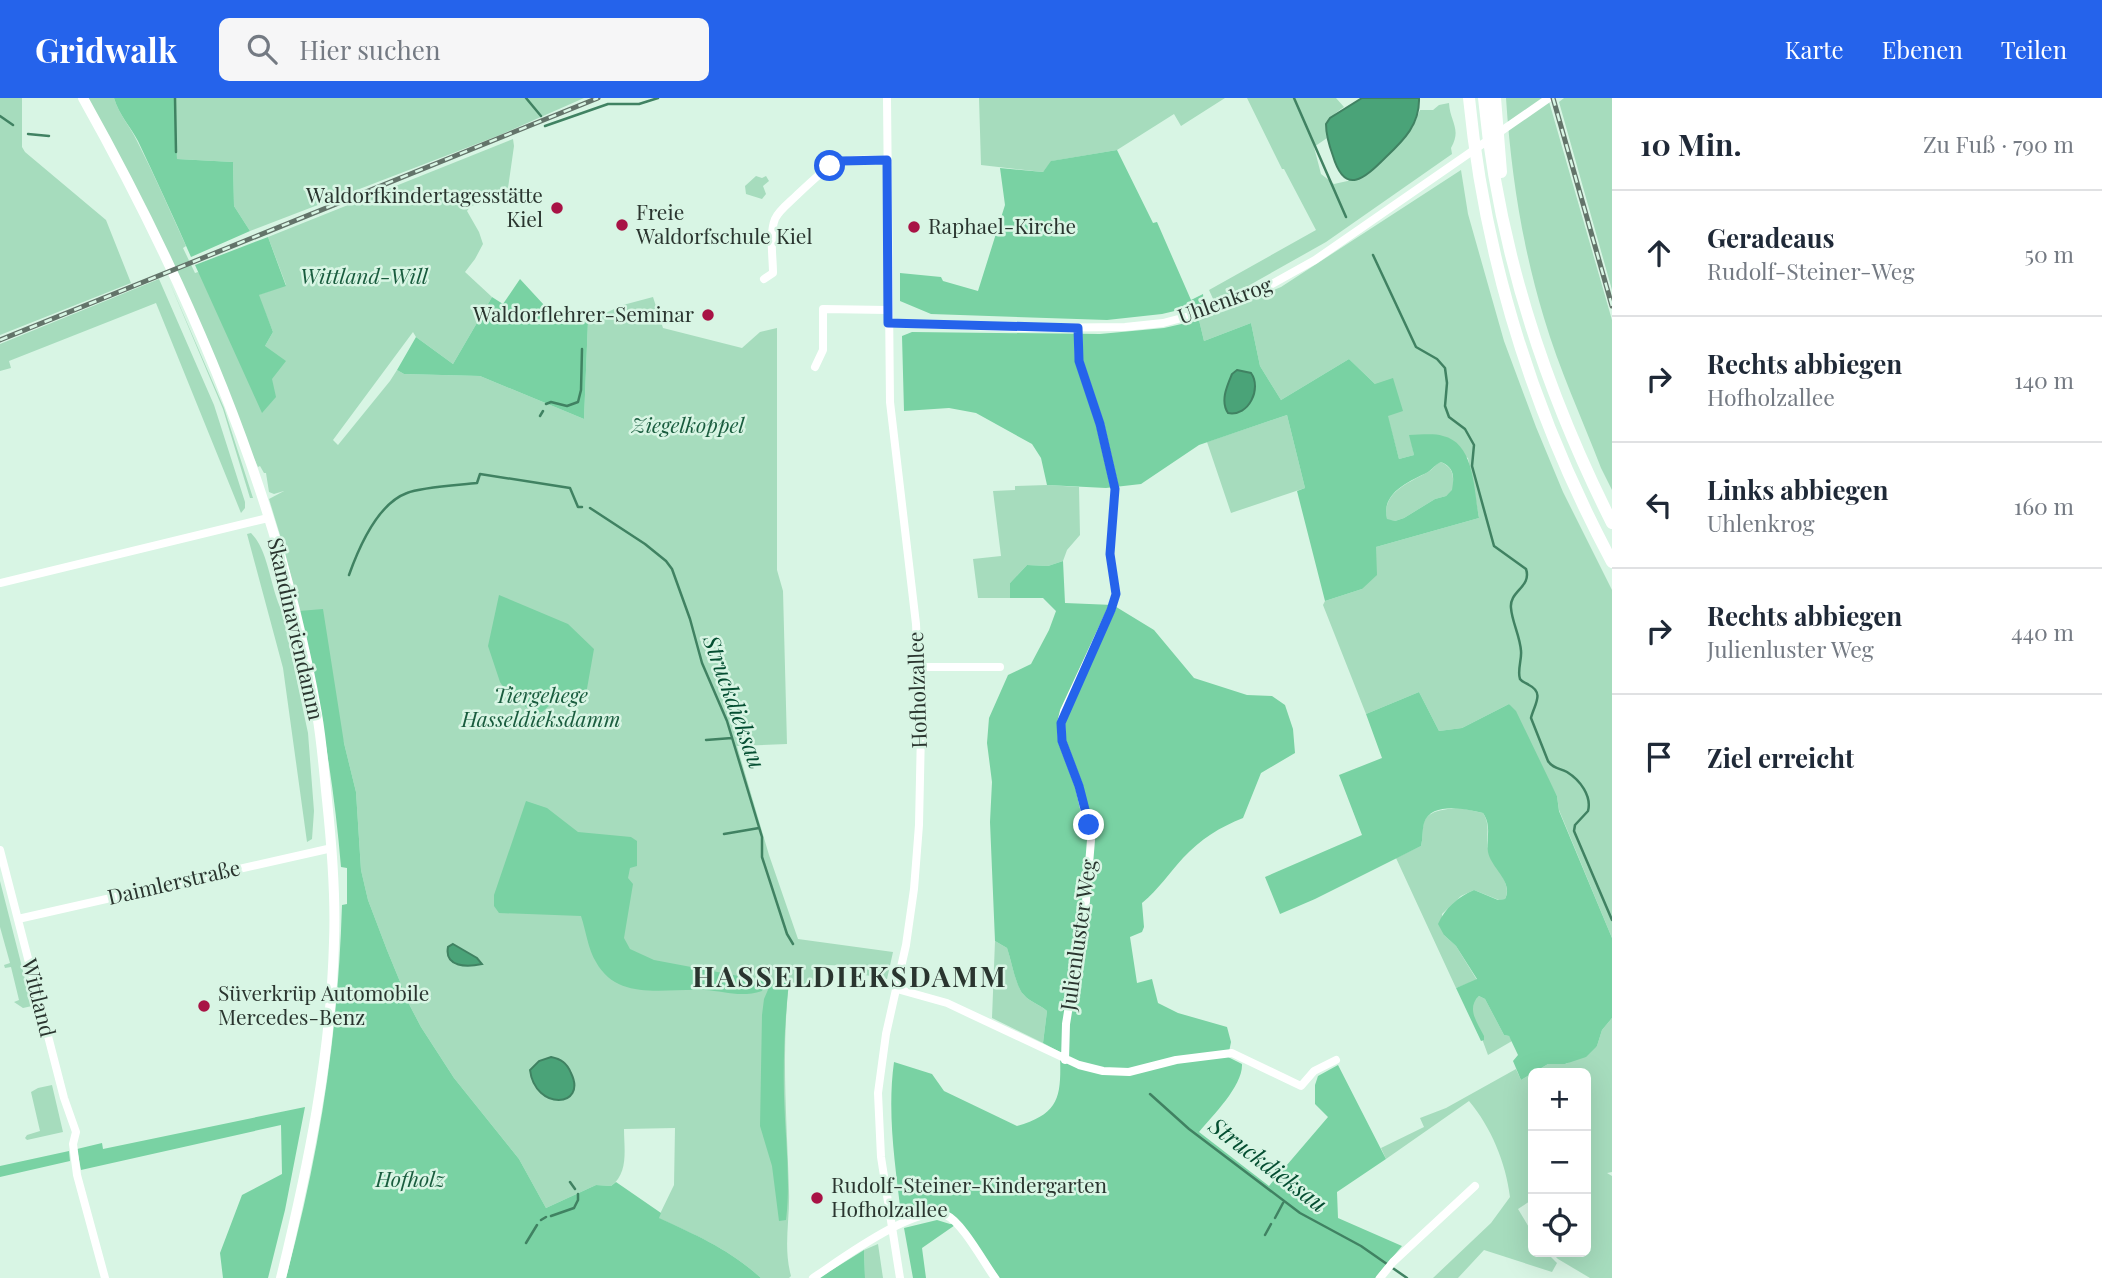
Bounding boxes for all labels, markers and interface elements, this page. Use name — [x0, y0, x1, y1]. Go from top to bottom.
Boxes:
search box — [219, 18, 709, 81]
text: Gridwalk — [35, 27, 177, 71]
icon: search — [243, 30, 281, 68]
text: Hier suchen — [299, 32, 441, 67]
text: Karte — [1785, 33, 1844, 65]
text: Ebenen — [1882, 33, 1963, 65]
text: Teilen — [2001, 33, 2067, 65]
text: 10 Min. — [1640, 124, 1742, 164]
text: Zu Fuß · 790 m — [1923, 128, 2074, 159]
route start — [814, 150, 845, 181]
place label: Waldorfkindertagesstätte Kiel — [305, 180, 543, 232]
place label: Freie Waldorfschule Kiel — [635, 197, 812, 249]
marker: Waldorfkindertagesstätte Kiel — [549, 200, 565, 216]
place label: Raphael-Kirche — [928, 211, 1076, 239]
marker: Freie Waldorfschule Kiel — [614, 217, 630, 233]
marker: Raphael-Kirche — [906, 219, 922, 235]
text: Geradeaus — [1707, 220, 1835, 255]
icon: ahead — [1640, 234, 1678, 272]
text: 50 m — [2025, 238, 2074, 269]
text: Rudolf-Steiner-Weg — [1707, 255, 1915, 286]
park label: Wittland-Will — [300, 261, 429, 289]
street label: Uhlenkrog — [1173, 269, 1275, 329]
place label: Waldorflehrer-Seminar — [472, 299, 695, 327]
marker: Waldorflehrer-Seminar — [700, 307, 716, 323]
text: Rechts abbiegen — [1707, 346, 1902, 381]
icon: right — [1640, 360, 1678, 398]
text: 140 m — [2014, 364, 2074, 395]
text: Hofholzallee — [1707, 381, 1835, 412]
park label: Ziegelkoppel — [631, 410, 745, 438]
text: Links abbiegen — [1707, 472, 1888, 507]
icon: left — [1640, 486, 1678, 524]
text: 160 m — [2014, 490, 2074, 521]
text: Uhlenkrog — [1707, 507, 1815, 538]
street label: Skandinaviendamm — [262, 535, 332, 723]
text: Rechts abbiegen — [1707, 598, 1902, 633]
icon: right — [1640, 612, 1678, 650]
text: 440 m — [2011, 616, 2074, 647]
water label: Struckdieksau — [697, 629, 774, 773]
street label: Hofholzallee — [900, 631, 932, 749]
text: Julienluster Weg — [1707, 633, 1874, 664]
park label: Tiergehege Hasseldieksdamm — [460, 680, 621, 732]
icon: arrive — [1640, 738, 1678, 776]
text: Ziel erreicht — [1707, 740, 1854, 775]
route end — [1073, 809, 1104, 840]
street label: Daimlerstraße — [104, 852, 243, 910]
street label: Julienluster Weg — [1052, 857, 1101, 1013]
street label: Wittland — [16, 954, 63, 1040]
district label: HASSELDIEKSDAMM — [692, 957, 1008, 994]
place label: Süverkrüp Automobile Mercedes-Benz — [218, 978, 429, 1030]
marker: Süverkrüp Automobile Mercedes-Benz — [196, 998, 212, 1014]
map controls — [1528, 1068, 1591, 1257]
button: + — [1528, 1068, 1591, 1131]
water label: Struckdieksau — [1203, 1109, 1334, 1218]
button: − — [1528, 1131, 1591, 1194]
park label: Hofholz — [375, 1164, 445, 1192]
place label: Rudolf-Steiner-Kindergarten Hofholzallee — [831, 1170, 1108, 1222]
marker: Rudolf-Steiner-Kindergarten Hofholzallee — [809, 1190, 825, 1206]
button: locate — [1528, 1194, 1591, 1257]

